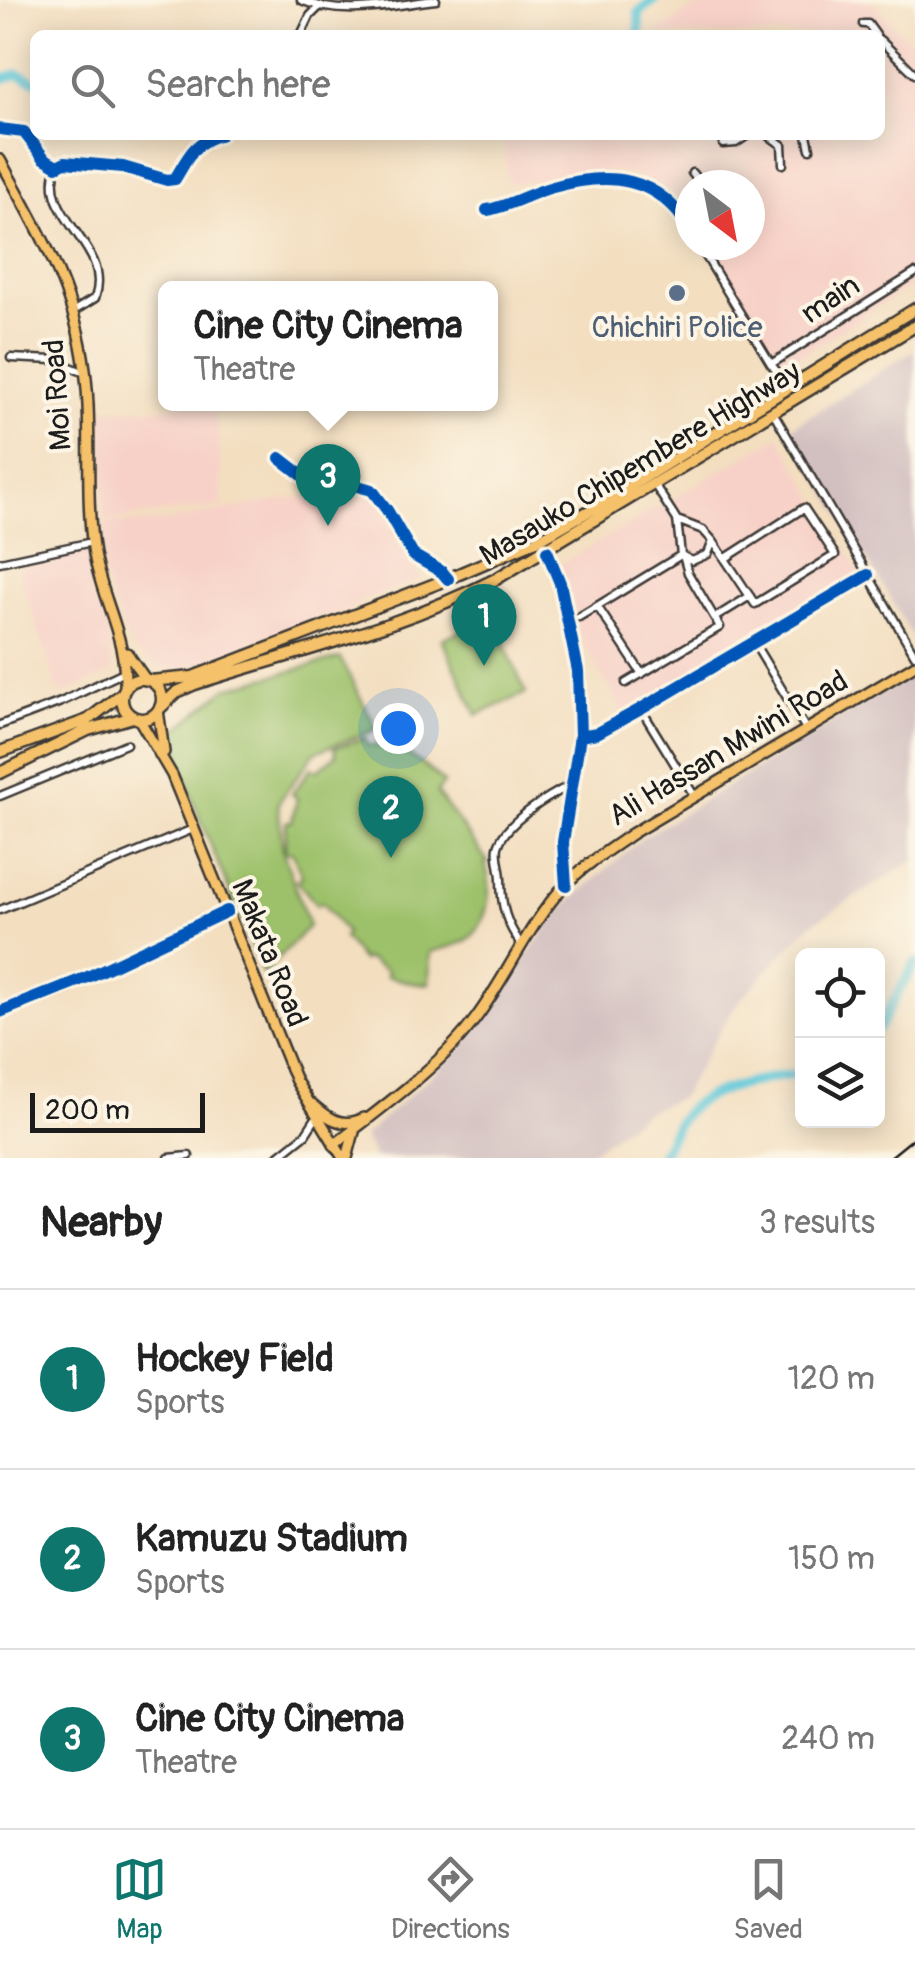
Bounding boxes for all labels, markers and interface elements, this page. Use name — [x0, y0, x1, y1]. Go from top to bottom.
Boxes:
search box — [30, 30, 885, 140]
icon: search — [65, 58, 120, 113]
text: Search here — [145, 61, 331, 109]
north arrow — [675, 170, 765, 260]
street label: main — [794, 267, 867, 332]
popup — [158, 281, 498, 411]
marker: Chichiri Police — [666, 282, 688, 304]
text: Cine City Cinema — [193, 302, 463, 350]
place label: Chichiri Police — [592, 309, 763, 346]
street label: Moi Road — [35, 338, 80, 452]
text: Theatre — [193, 350, 295, 390]
street label: Masauko Chipembere Highway — [473, 353, 808, 574]
pin: 3 — [296, 444, 360, 526]
pin: 1 — [452, 584, 516, 666]
street label: Ali Hassan Mwini Road — [602, 662, 855, 834]
your location — [373, 703, 424, 754]
pin: 2 — [358, 776, 424, 858]
street label: Makata Road — [223, 874, 316, 1032]
map controls — [795, 948, 885, 1128]
button: locate — [795, 948, 885, 1038]
button: layers — [795, 1038, 885, 1128]
scale bar — [30, 1088, 205, 1132]
text: 200 m — [45, 1093, 130, 1128]
text: Nearby — [40, 1197, 162, 1249]
text: 3 results — [759, 1203, 875, 1243]
text: Hockey Field — [135, 1335, 334, 1383]
text: 1 — [66, 1359, 79, 1399]
text: 120 m — [787, 1359, 875, 1399]
text: Sports — [135, 1383, 225, 1423]
text: Kamuzu Stadium — [135, 1515, 408, 1563]
text: 2 — [64, 1539, 81, 1579]
text: 150 m — [788, 1539, 875, 1579]
text: Sports — [135, 1563, 225, 1603]
text: Cine City Cinema — [135, 1695, 404, 1743]
text: 3 — [64, 1719, 81, 1759]
text: 240 m — [781, 1719, 875, 1759]
text: Theatre — [135, 1743, 237, 1783]
tab: Map — [112, 1852, 167, 1947]
tab: Directions — [391, 1852, 510, 1947]
tab: Saved — [734, 1852, 803, 1947]

